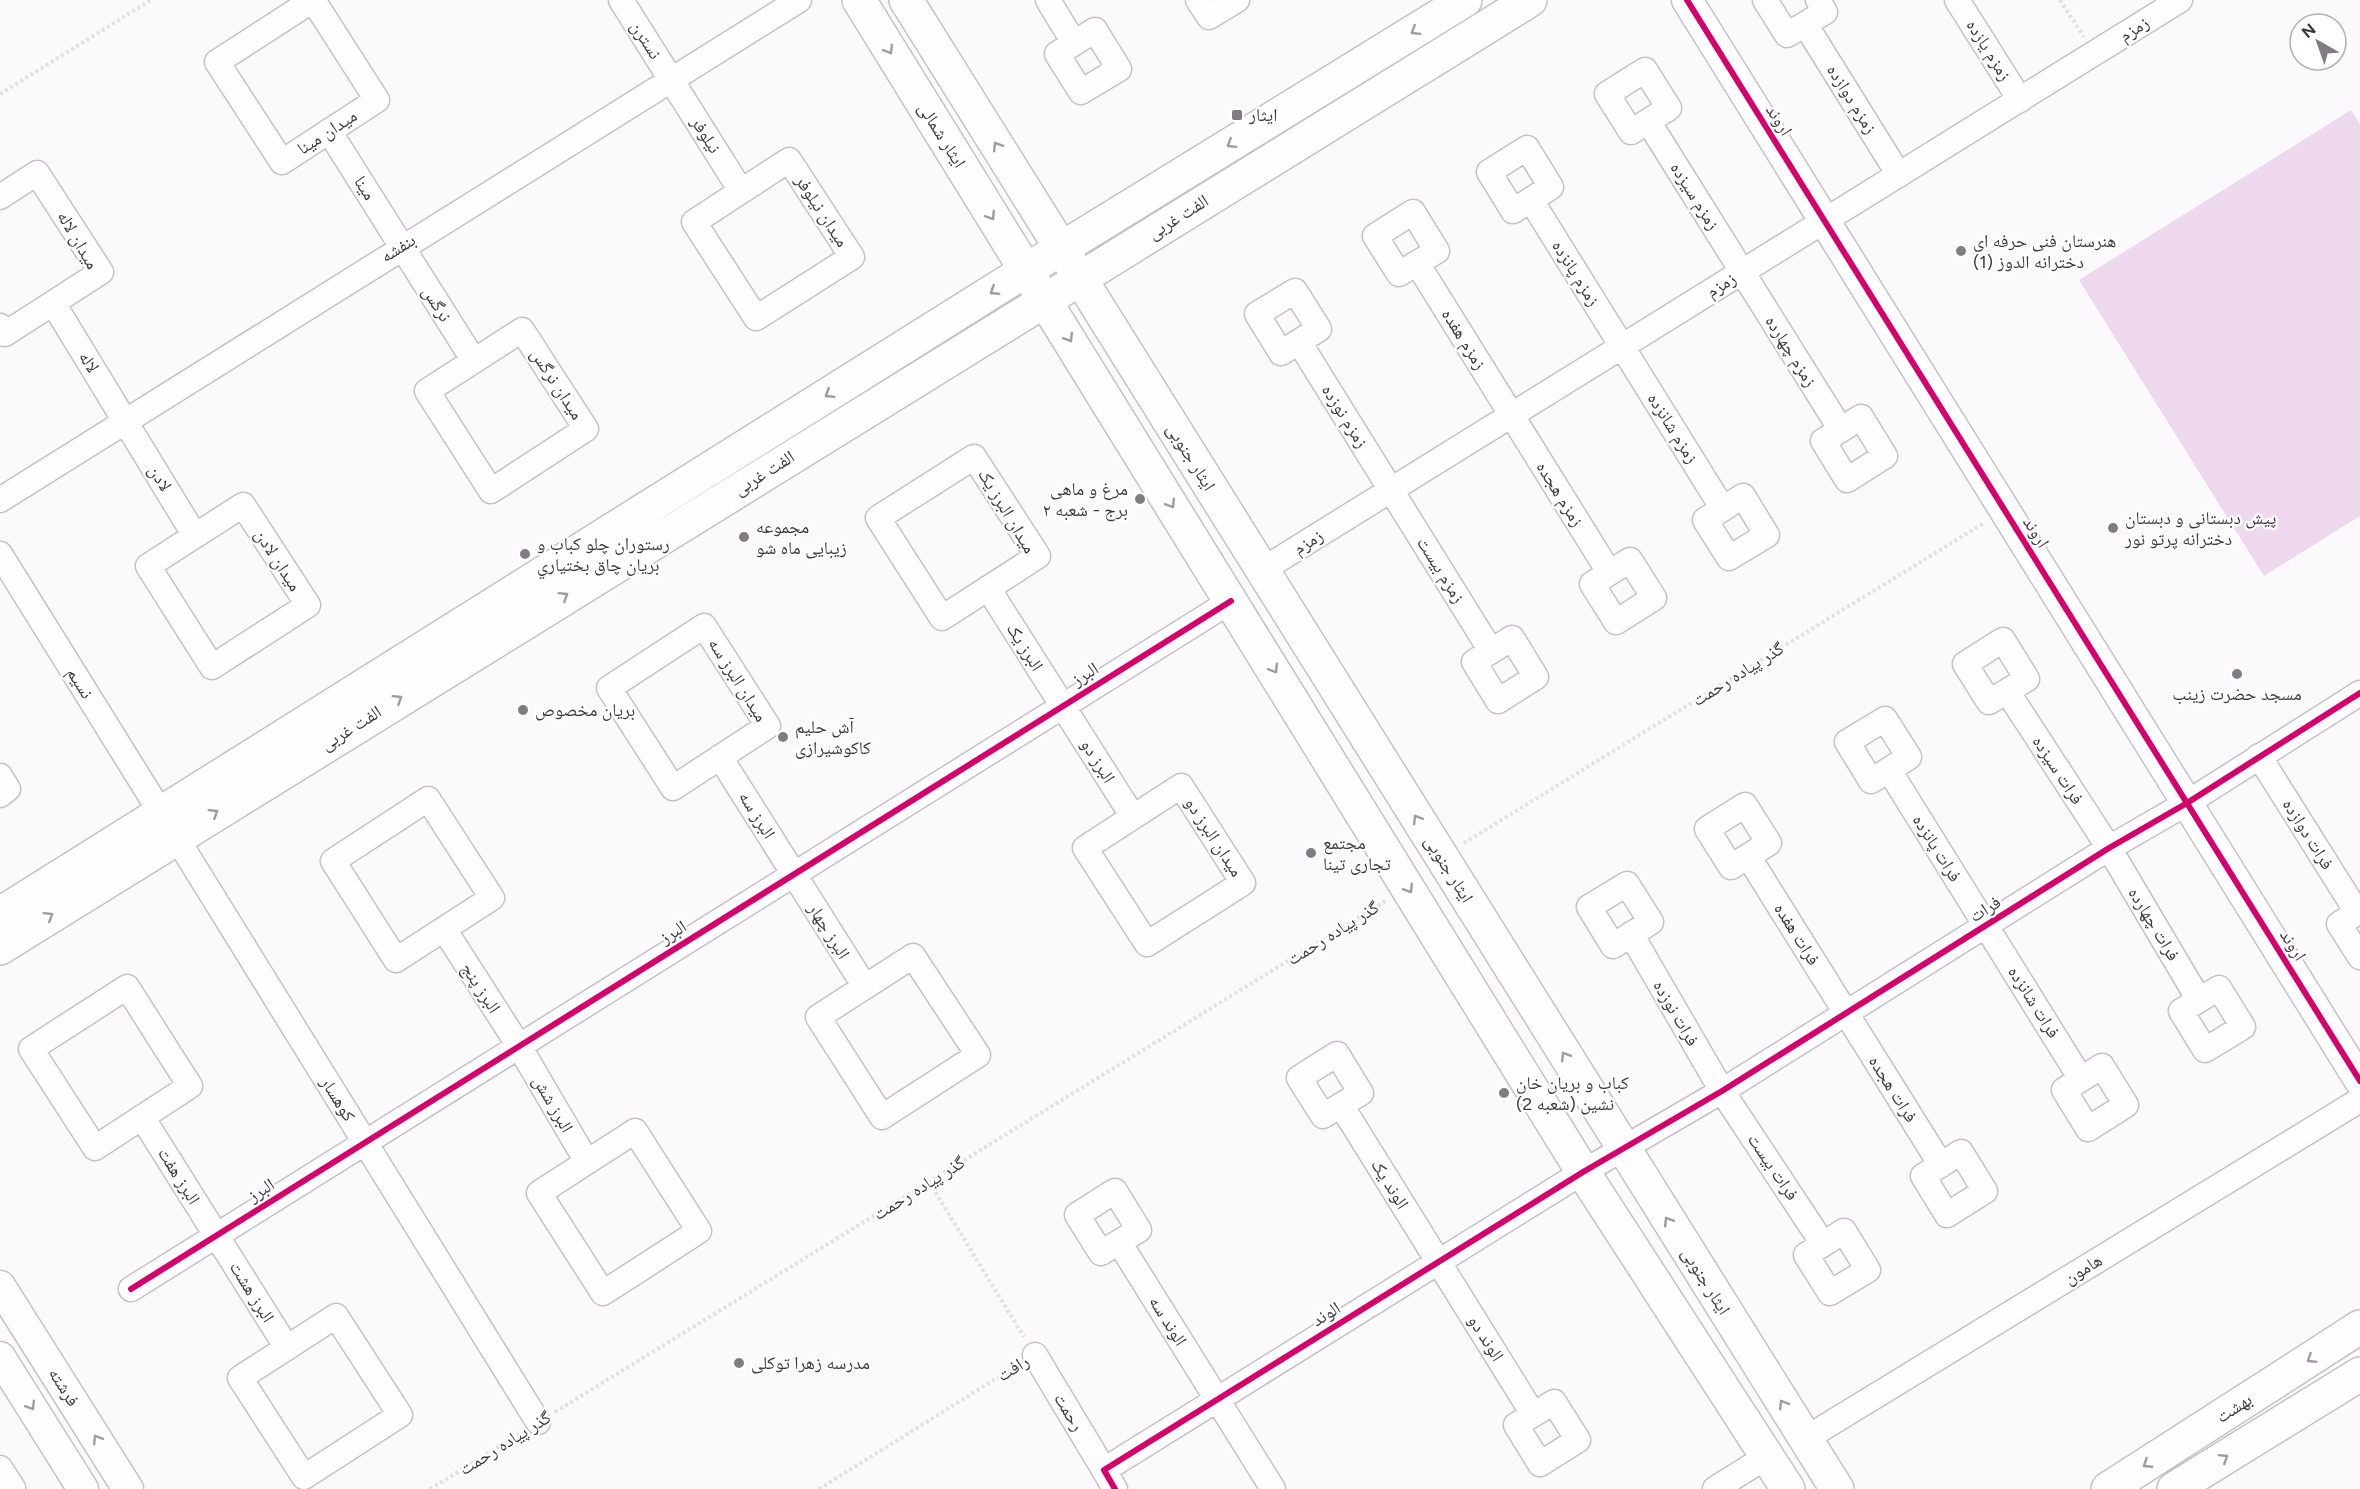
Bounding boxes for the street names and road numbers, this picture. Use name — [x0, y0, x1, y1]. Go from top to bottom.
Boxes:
street label: زمزم — [2115, 11, 2154, 47]
street label: زمزم یازده — [1961, 15, 2016, 85]
street label: نسترن — [626, 17, 666, 63]
street label: زمزم دوازده — [1821, 60, 1882, 138]
street label: ایثار شمالی — [913, 98, 971, 172]
street label: اروند — [1761, 100, 1797, 140]
street label: میدان مینا — [293, 105, 361, 159]
street label: نیلوفر — [686, 112, 726, 157]
street label: زمزم سیزده — [1665, 158, 1725, 235]
street label: میدان نیلوفر — [790, 170, 853, 251]
street label: مینا — [349, 172, 381, 204]
street label: الفت غربی — [1143, 190, 1213, 244]
street label: میدان لاله — [53, 207, 103, 273]
street label: بنفشه — [376, 229, 420, 267]
street label: زمزم پانزده — [1546, 236, 1605, 311]
street label: زمزم — [1702, 267, 1741, 303]
street label: نرگس — [418, 282, 456, 326]
street label: زمزم هفده — [1436, 304, 1491, 374]
street label: زمزم چهارده — [1760, 311, 1822, 391]
street label: میدان نرگس — [526, 344, 588, 424]
street label: لاله — [74, 347, 104, 377]
street label: زمزم نوزده — [1316, 380, 1373, 452]
street label: زمزم شانزده — [1642, 389, 1703, 468]
street label: ایثار جنوبی — [1162, 419, 1220, 495]
street label: الفت غربی — [729, 446, 799, 500]
street label: زمزم هجده — [1531, 457, 1589, 531]
street label: لادن — [143, 461, 177, 495]
street label: میدان البرز یک — [973, 465, 1041, 557]
street label: اروند — [2018, 512, 2054, 552]
street label: زمزم — [1289, 524, 1328, 560]
street label: میدان لادن — [250, 525, 306, 595]
street label: زمزم بیست — [1411, 533, 1470, 608]
street label: البرز یک — [1002, 619, 1048, 675]
street label: میدان البرز سه — [704, 634, 772, 726]
street label: گذر پیاده رحمت — [1688, 637, 1789, 711]
street label: البرز — [1067, 657, 1103, 691]
street label: نسیم — [61, 663, 98, 703]
street label: الفت غربی — [316, 701, 386, 755]
street label: فرات سیزده — [2028, 731, 2088, 809]
street label: البرز دو — [1076, 735, 1120, 787]
street label: البرز سه — [734, 787, 780, 843]
street label: میدان البرز دو — [1180, 793, 1248, 881]
street label: فرات دوازده — [2278, 795, 2338, 873]
street label: فرات پانزده — [1908, 810, 1966, 886]
street label: ایثار جنوبی — [1420, 831, 1478, 907]
street label: فرات چهارده — [2123, 883, 2185, 965]
street label: فرات — [1965, 891, 2005, 927]
street label: گذر پیاده رحمت — [1283, 896, 1384, 970]
street label: البرز چهار — [803, 898, 855, 963]
street label: فرات هفده — [1769, 899, 1825, 969]
street label: البرز — [655, 915, 691, 949]
street label: اروند — [2275, 925, 2311, 965]
street label: البرز پنج — [456, 959, 505, 1018]
street label: فرات شانزده — [2003, 962, 2065, 1042]
street label: فرات نوزده — [1648, 976, 1704, 1050]
street label: فرات هجده — [1864, 1052, 1922, 1126]
street label: کوهسار — [315, 1072, 360, 1126]
street label: البرز شش — [528, 1072, 578, 1136]
street label: فرات بیست — [1743, 1130, 1803, 1204]
street label: البرز هفت — [153, 1144, 205, 1208]
street label: گذر پیاده رحمت — [869, 1151, 970, 1225]
street label: الوند یک — [1366, 1155, 1414, 1213]
street label: البرز — [243, 1173, 279, 1207]
street label: ایثار جنوبی — [1677, 1243, 1735, 1319]
street label: هامون — [2060, 1249, 2106, 1289]
street label: البرز هشت — [225, 1257, 279, 1327]
street label: الوند سه — [1144, 1292, 1192, 1350]
street label: الوند — [1307, 1297, 1345, 1331]
street label: الوند دو — [1463, 1311, 1509, 1365]
street label: رافت — [993, 1350, 1033, 1386]
street label: فرشته — [44, 1364, 84, 1410]
street label: بهشت — [2212, 1388, 2256, 1428]
street label: رحمت — [1049, 1389, 1089, 1435]
street label: گذر پیاده رحمت — [455, 1406, 556, 1480]

